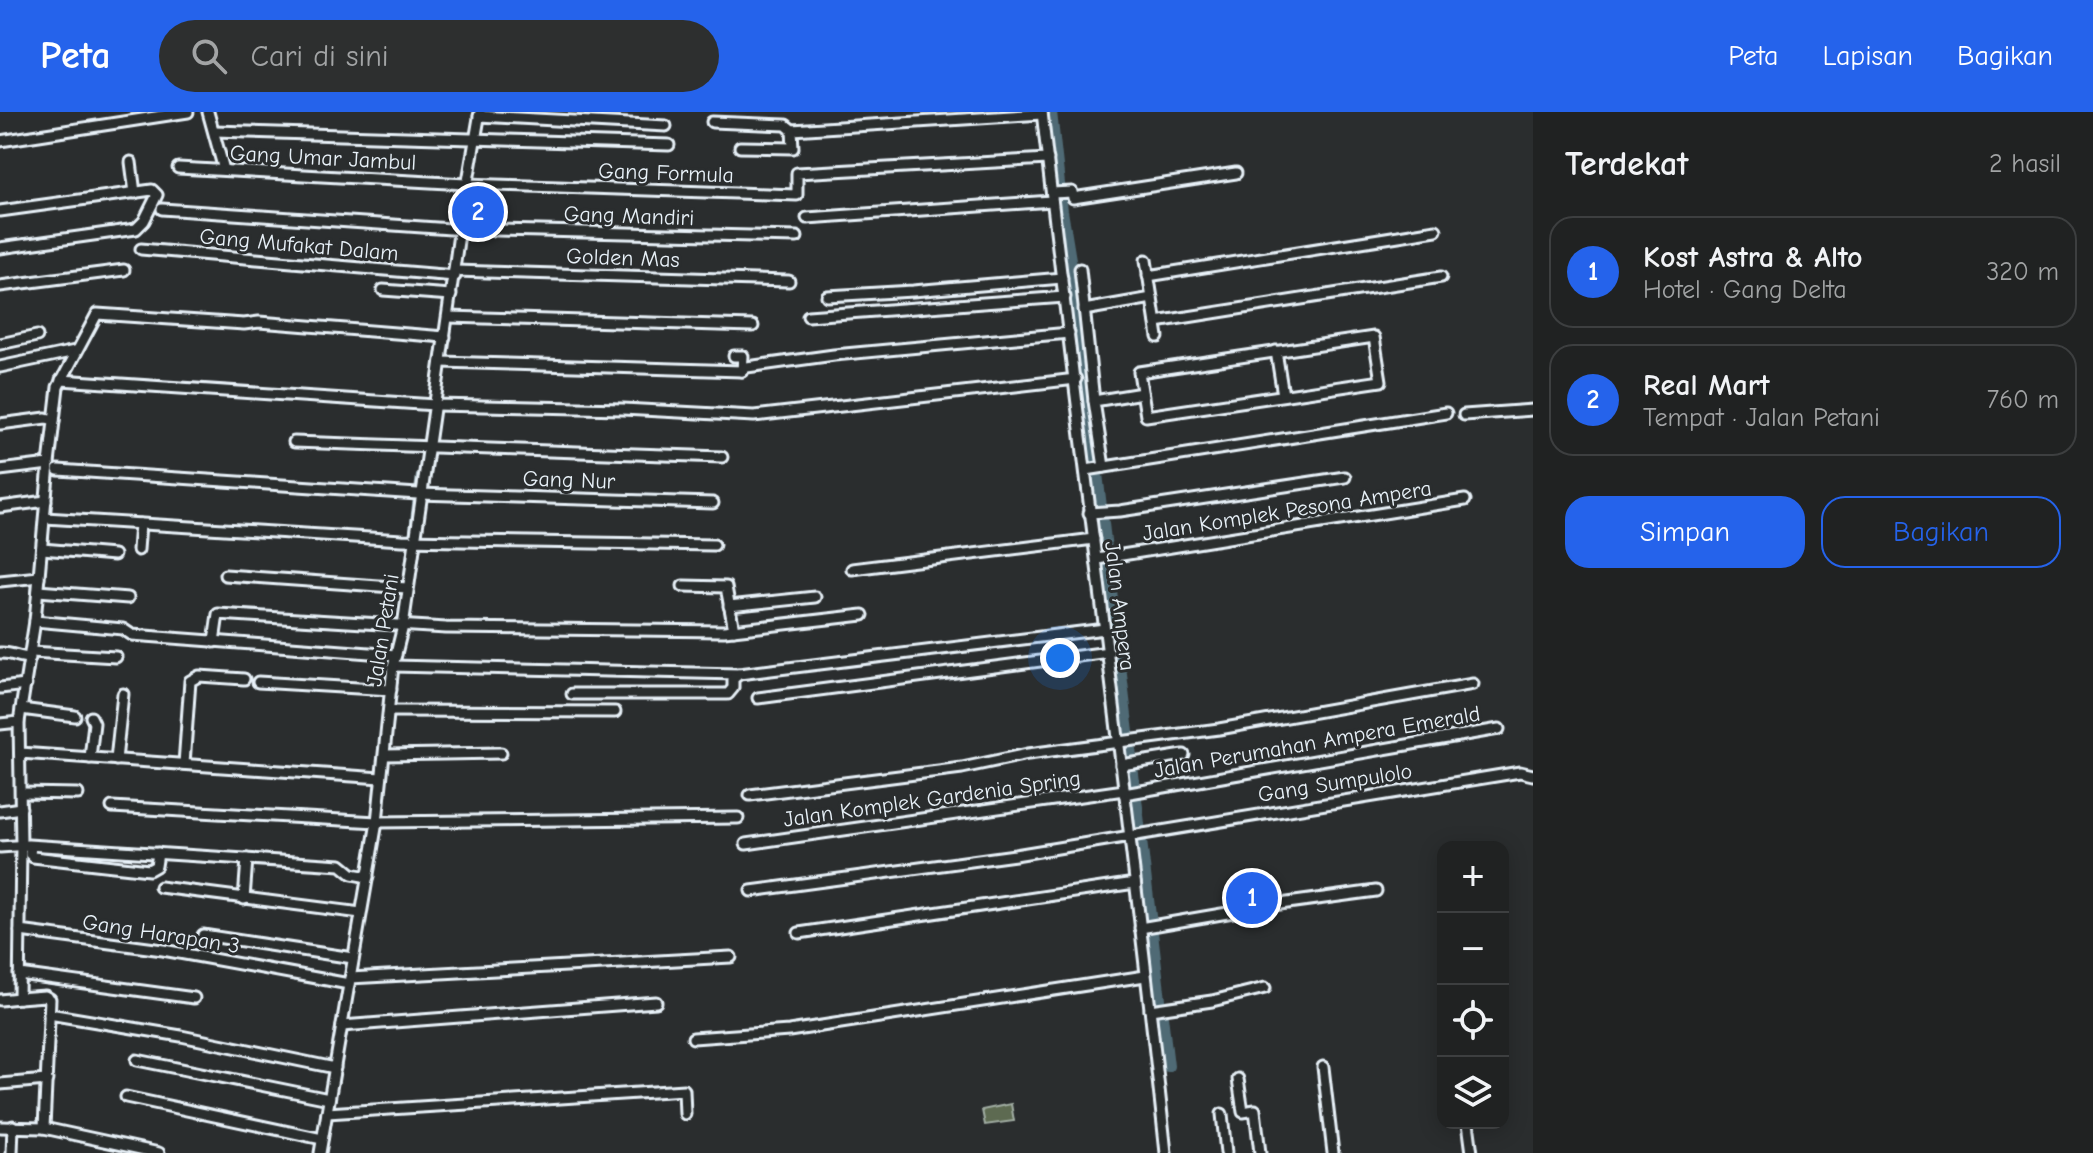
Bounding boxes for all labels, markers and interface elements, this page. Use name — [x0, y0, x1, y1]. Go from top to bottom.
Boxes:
search box — [159, 20, 719, 92]
text: Peta — [40, 34, 111, 78]
icon: search — [187, 34, 231, 78]
text: Cari di sini — [251, 39, 389, 74]
text: Peta — [1728, 40, 1778, 72]
text: Lapisan — [1822, 40, 1913, 72]
text: Bagikan — [1957, 40, 2053, 72]
street label: Gang Umar Jambul — [229, 140, 417, 176]
text: Terdekat — [1565, 144, 1688, 184]
text: 2 hasil — [1989, 149, 2061, 179]
street label: Gang Formula — [598, 158, 734, 188]
pin: 2 — [452, 182, 504, 242]
street label: Gang Mandiri — [563, 201, 695, 231]
street label: Gang Mufakat Dalam — [198, 223, 400, 267]
text: Kost Astra & Alto — [1643, 240, 1863, 275]
street label: Golden Mas — [566, 243, 680, 273]
text: 1 — [1588, 257, 1598, 287]
text: 320 m — [1986, 257, 2059, 287]
text: Hotel · Gang Delta — [1643, 275, 1847, 305]
text: Real Mart — [1643, 368, 1770, 403]
text: 2 — [1587, 385, 1599, 415]
text: 760 m — [1987, 385, 2059, 415]
text: Tempat · Jalan Petani — [1643, 403, 1880, 433]
street label: Gang Nur — [522, 465, 616, 495]
street label: Jalan Komplek Pesona Ampera — [1141, 475, 1433, 547]
button: Simpan — [1565, 496, 1805, 568]
button: Bagikan — [1821, 496, 2061, 568]
street label: Jalan Ampera — [1099, 540, 1141, 672]
street label: Jalan Petani — [361, 572, 405, 688]
your location — [1040, 638, 1080, 678]
street label: Jalan Perumahan Ampera Emerald — [1152, 700, 1482, 784]
street label: Gang Sumpulolo — [1256, 758, 1414, 808]
street label: Jalan Komplek Gardenia Spring — [782, 765, 1082, 833]
map controls — [1437, 841, 1509, 1129]
button: + — [1437, 841, 1509, 913]
pin: 1 — [1226, 868, 1278, 928]
street label: Gang Harapan 3 — [80, 909, 242, 959]
button: − — [1437, 913, 1509, 985]
button: locate — [1437, 985, 1509, 1057]
button: layers — [1437, 1057, 1509, 1129]

